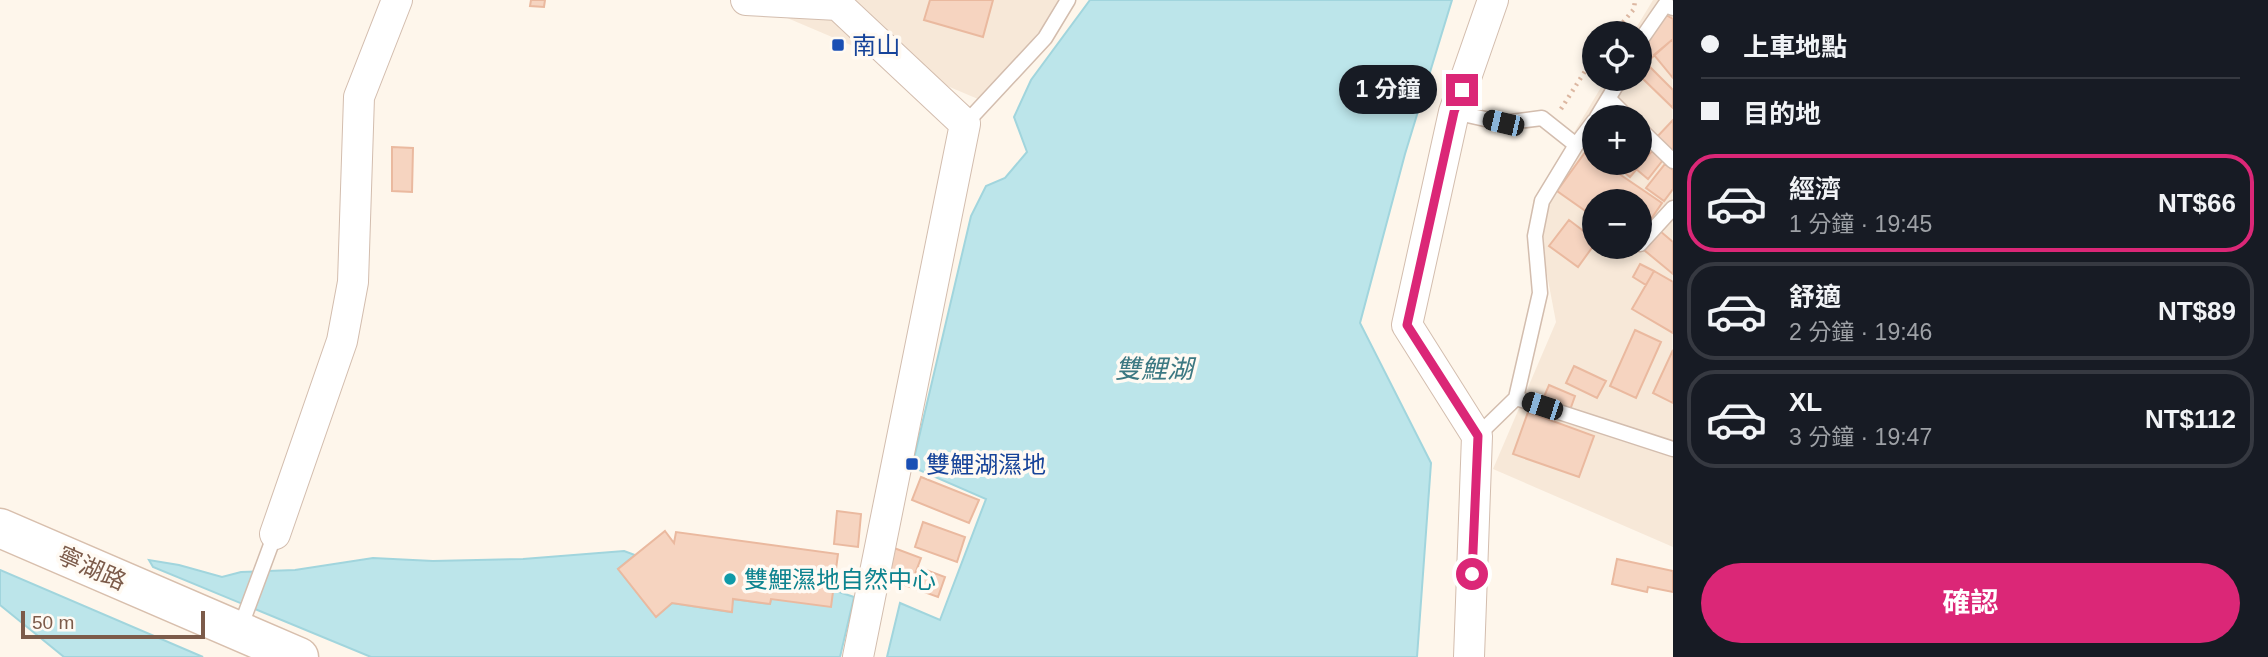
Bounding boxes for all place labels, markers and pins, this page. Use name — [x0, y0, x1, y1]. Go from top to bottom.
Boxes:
place label: 南山 — [852, 32, 900, 59]
marker: 南山 — [830, 37, 846, 53]
place label: 雙鯉湖濕地 — [926, 451, 1046, 478]
marker: 雙鯉湖濕地 — [904, 456, 920, 472]
place label: 雙鯉濕地自然中心 — [744, 566, 936, 593]
marker: 雙鯉濕地自然中心 — [722, 571, 738, 587]

